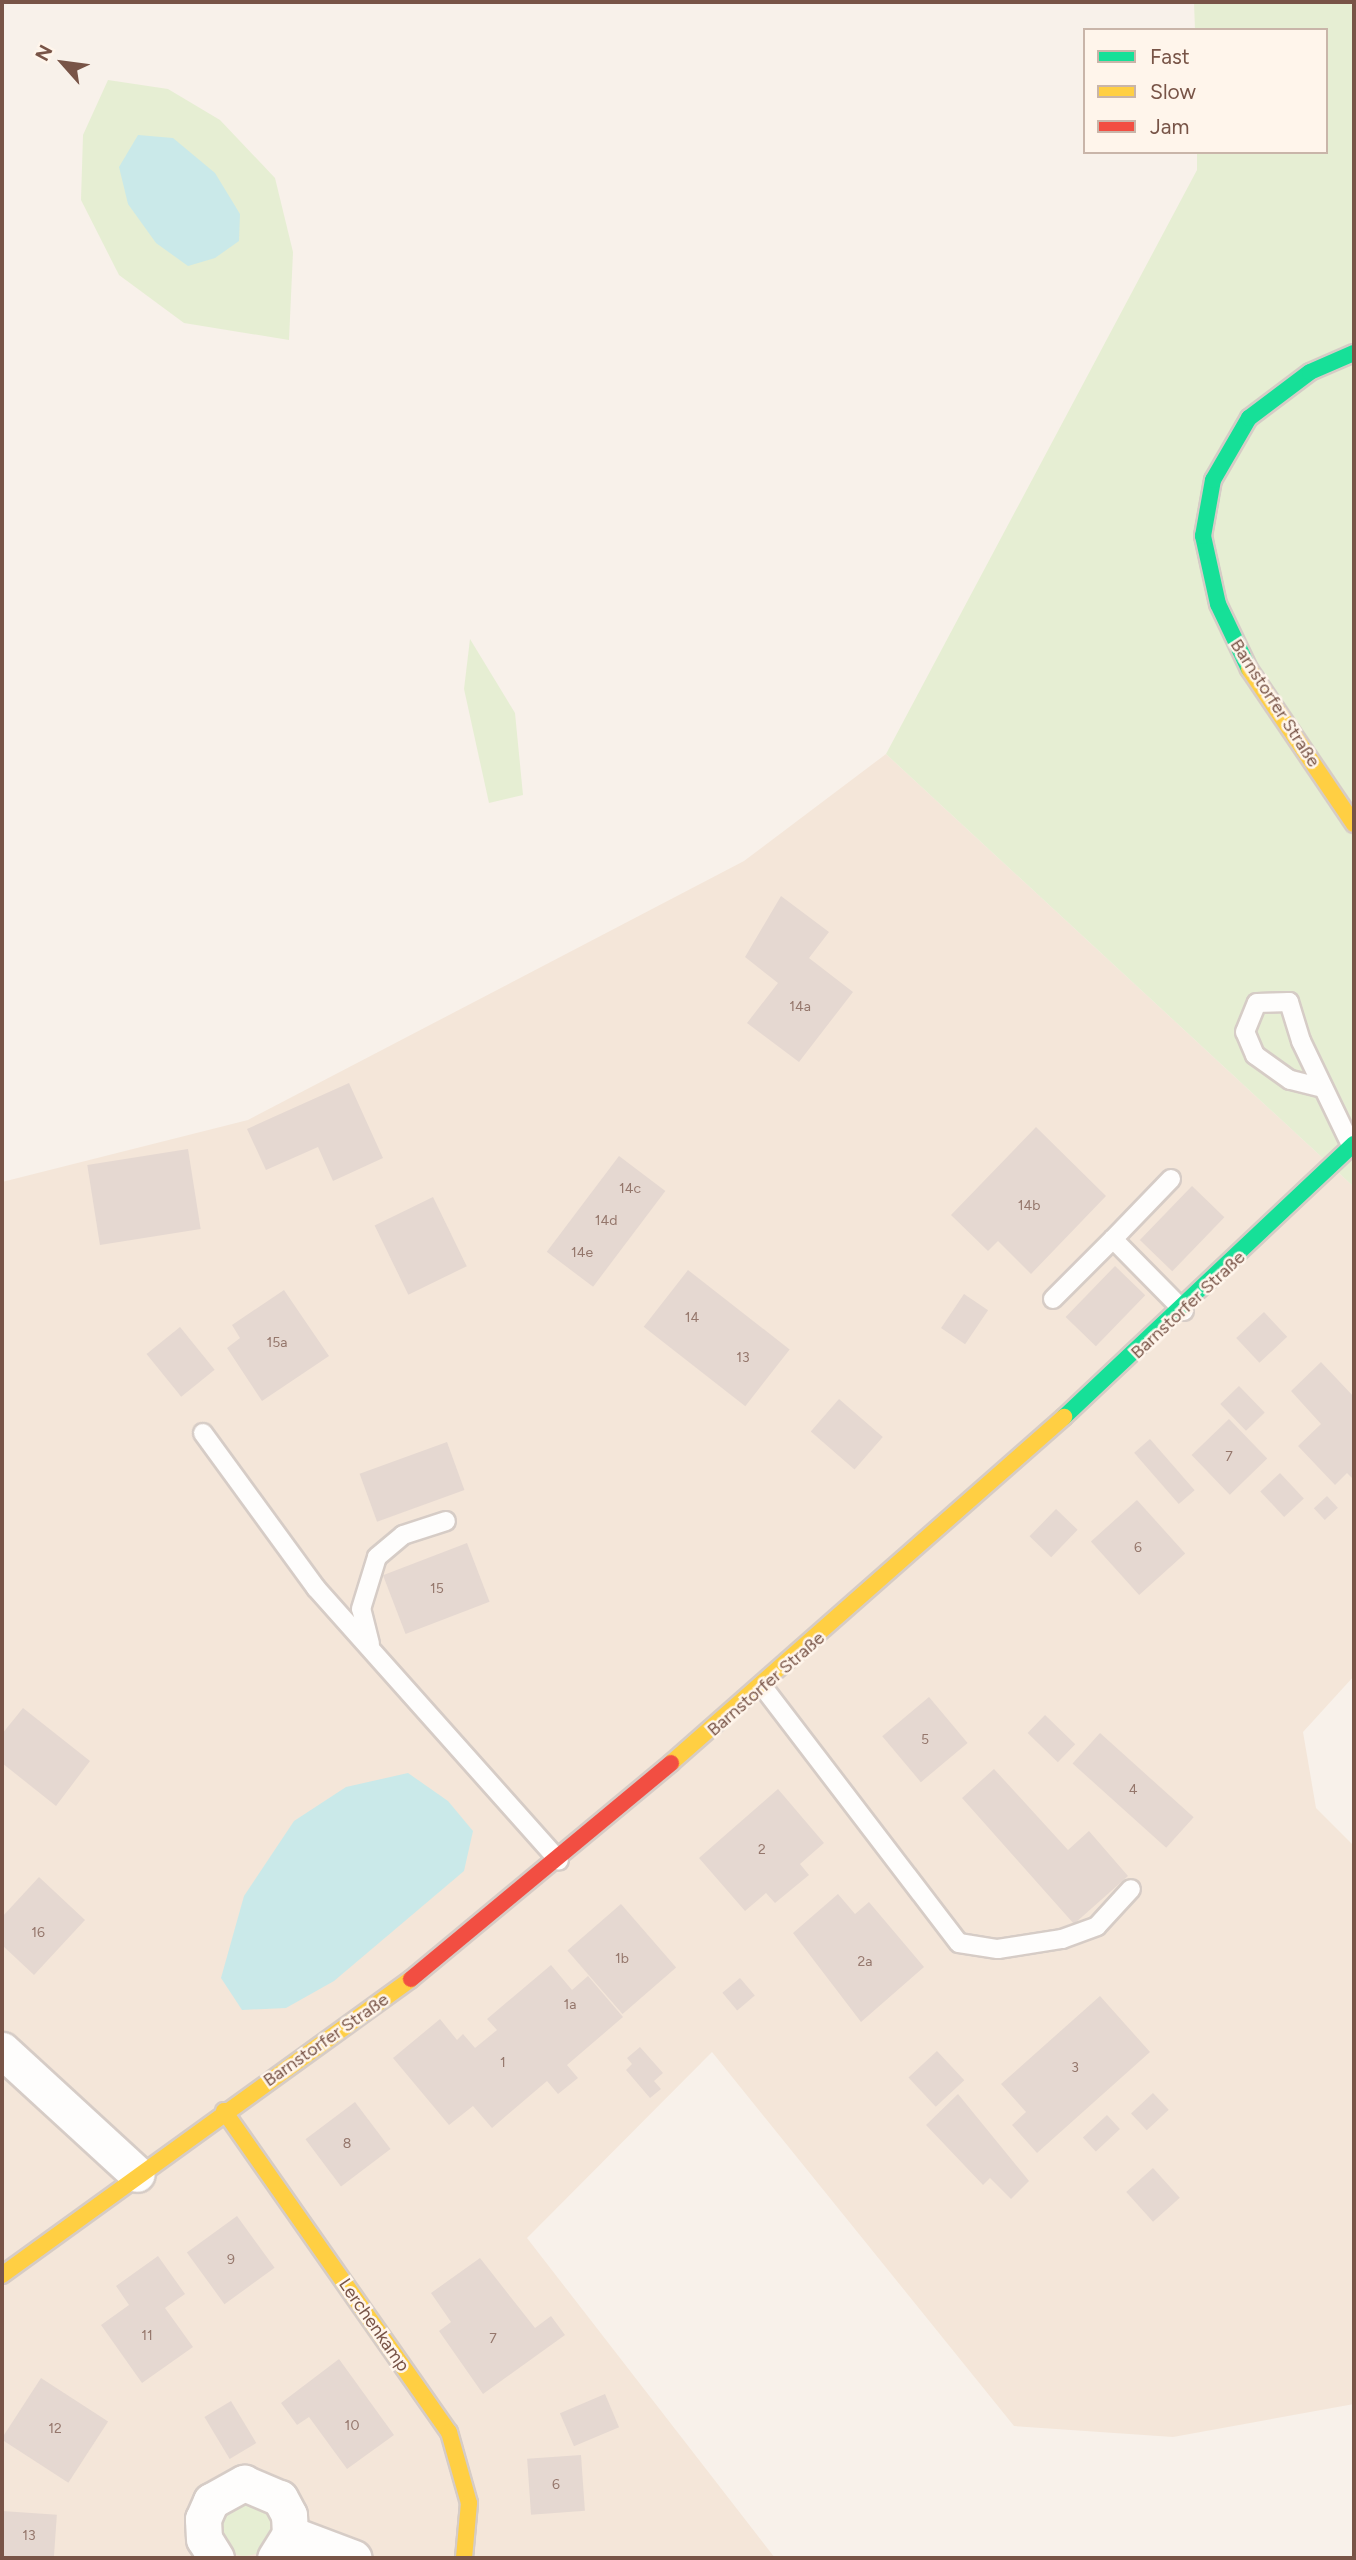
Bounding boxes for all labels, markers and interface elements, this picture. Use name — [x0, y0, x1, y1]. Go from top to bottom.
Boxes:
north arrow — [28, 28, 98, 98]
legend — [1083, 28, 1328, 154]
text: N — [30, 41, 58, 65]
text: Fast — [1150, 44, 1190, 69]
text: Slow — [1150, 79, 1196, 104]
text: Jam — [1150, 114, 1189, 139]
street label: Barnstorfer Straße — [1226, 635, 1324, 771]
house number: 14a — [789, 999, 811, 1015]
house number: 14c — [619, 1181, 641, 1197]
house number: 14b — [1018, 1198, 1040, 1214]
house number: 14d — [595, 1213, 617, 1229]
house number: 14e — [571, 1245, 593, 1261]
street label: Barnstorfer Straße — [1127, 1247, 1249, 1363]
house number: 14 — [685, 1310, 699, 1326]
house number: 15a — [267, 1335, 287, 1351]
house number: 13 — [736, 1350, 750, 1366]
house number: 7 — [1225, 1449, 1233, 1465]
house number: 6 — [1134, 1540, 1142, 1556]
house number: 15 — [430, 1581, 444, 1597]
street label: Barnstorfer Straße — [703, 1627, 829, 1741]
house number: 5 — [921, 1732, 929, 1748]
house number: 4 — [1129, 1782, 1137, 1798]
house number: 2 — [758, 1842, 766, 1858]
house number: 16 — [31, 1925, 45, 1941]
house number: 1b — [615, 1951, 629, 1967]
house number: 2a — [858, 1954, 872, 1970]
street label: Barnstorfer Straße — [259, 1989, 393, 2091]
house number: 1a — [564, 1997, 576, 2013]
house number: 1 — [500, 2055, 506, 2071]
house number: 3 — [1071, 2060, 1079, 2076]
house number: 8 — [343, 2136, 351, 2152]
house number: 9 — [227, 2252, 235, 2268]
street label: Lerchenkamp — [334, 2274, 414, 2376]
house number: 11 — [141, 2328, 153, 2344]
house number: 7 — [489, 2331, 497, 2347]
house number: 10 — [345, 2418, 359, 2434]
house number: 12 — [48, 2421, 62, 2437]
house number: 6 — [552, 2477, 560, 2493]
house number: 13 — [22, 2528, 36, 2544]

